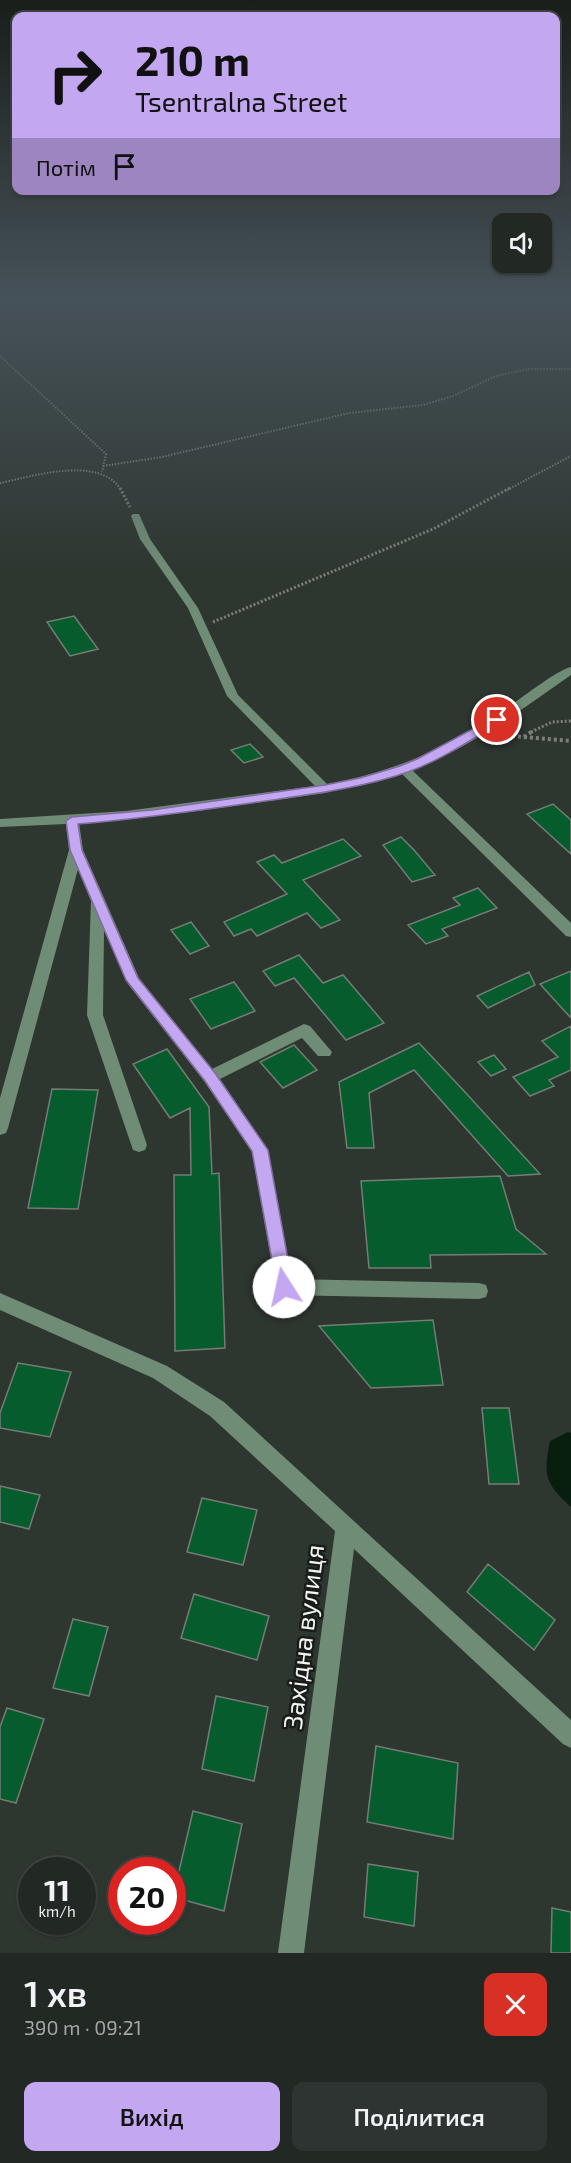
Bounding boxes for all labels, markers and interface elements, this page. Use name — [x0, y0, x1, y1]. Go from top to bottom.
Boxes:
text: 210 m — [135, 34, 250, 84]
icon: right — [36, 36, 114, 114]
text: Tsentralna Street — [135, 85, 347, 117]
icon: arrive — [108, 150, 141, 183]
text: Потім — [36, 154, 96, 180]
map controls — [492, 213, 552, 273]
button: sound — [492, 213, 552, 273]
pin — [471, 694, 522, 745]
icon: arrive — [480, 703, 513, 736]
position arrow — [252, 1255, 316, 1319]
street label: Західна вулиця — [276, 1543, 330, 1731]
speed limit sign: 20 — [108, 1857, 186, 1935]
text: 11 — [44, 1871, 70, 1907]
text: km/h — [38, 1902, 76, 1920]
text: 1 хв — [24, 1971, 87, 2014]
button: close — [484, 1973, 547, 2036]
text: 390 m · 09:21 — [24, 2015, 142, 2039]
button: Вихід — [24, 2082, 280, 2151]
button: Поділитися — [292, 2082, 547, 2151]

